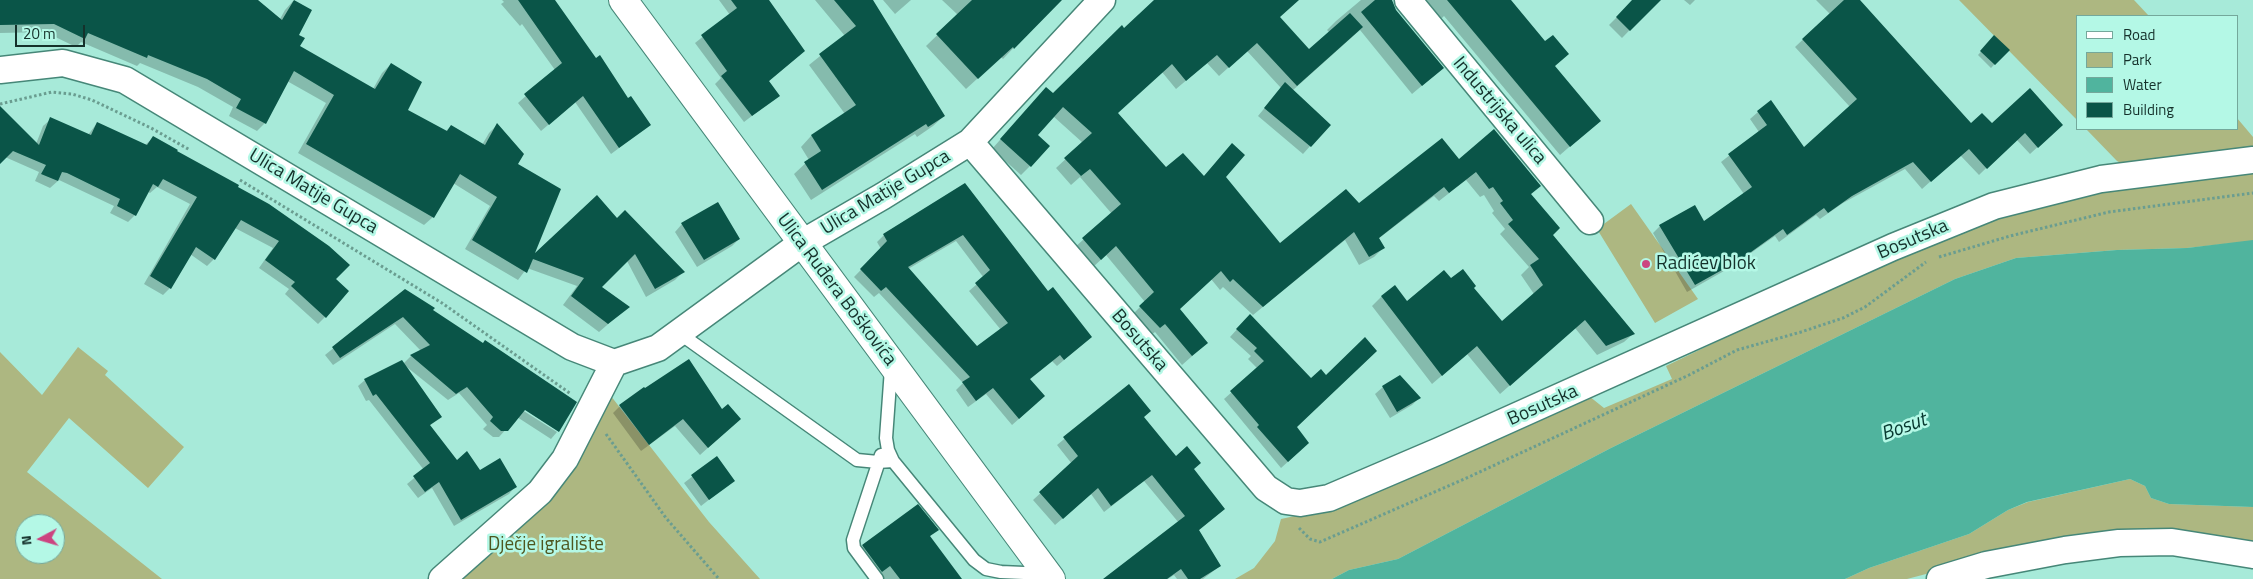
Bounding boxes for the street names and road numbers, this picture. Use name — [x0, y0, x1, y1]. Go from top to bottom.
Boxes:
street label: Industrijska ulica — [1447, 53, 1551, 169]
street label: Ulica Matije Gupca — [244, 144, 382, 240]
street label: Ulica Matije Gupca — [817, 145, 955, 241]
street label: Ulica Ruđera Boškovića — [771, 209, 901, 371]
street label: Bosutska — [1874, 215, 1952, 265]
street label: Bosutska — [1106, 305, 1172, 377]
street label: Bosutska — [1504, 380, 1582, 432]

